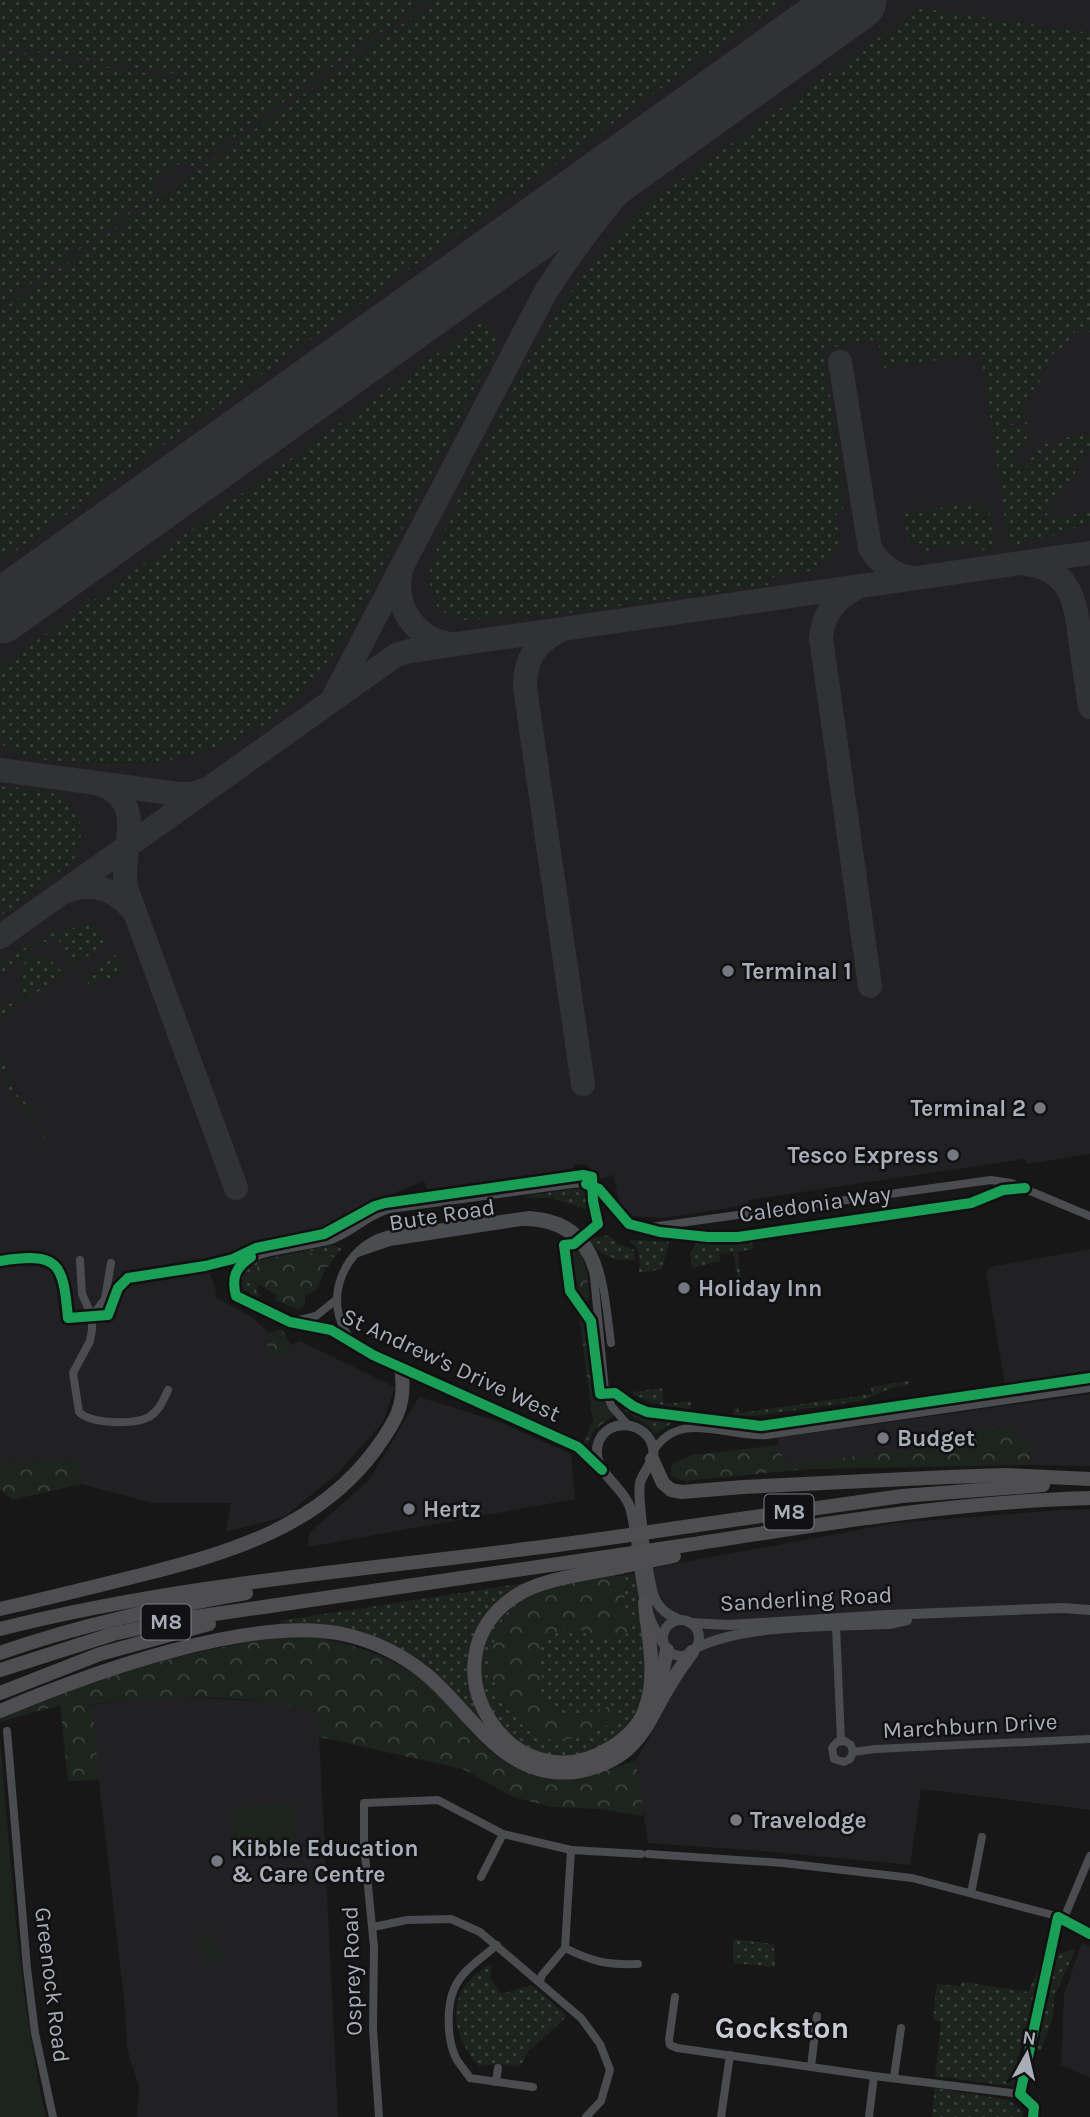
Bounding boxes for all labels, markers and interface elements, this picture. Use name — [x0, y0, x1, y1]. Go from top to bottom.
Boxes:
place label: Terminal 1 — [742, 958, 852, 985]
marker: Terminal 1 — [720, 963, 736, 979]
place label: Terminal 2 — [911, 1095, 1026, 1122]
marker: Terminal 2 — [1032, 1100, 1048, 1116]
place label: Tesco Express — [788, 1142, 939, 1169]
marker: Tesco Express — [945, 1147, 961, 1163]
street label: Caledonia Way — [737, 1180, 893, 1228]
street label: Bute Road — [387, 1193, 497, 1237]
place label: Holiday Inn — [698, 1275, 822, 1302]
marker: Holiday Inn — [676, 1280, 692, 1296]
street label: St Andrew's Drive West — [338, 1303, 565, 1428]
place label: Budget — [897, 1425, 975, 1452]
marker: Budget — [875, 1430, 891, 1446]
road number: M8 — [764, 1494, 814, 1530]
place label: Hertz — [423, 1496, 481, 1523]
marker: Hertz — [401, 1501, 417, 1517]
street label: Sanderling Road — [719, 1581, 893, 1617]
road number: M8 — [142, 1604, 190, 1640]
street label: Marchburn Drive — [882, 1708, 1058, 1744]
place label: Travelodge — [750, 1807, 867, 1834]
marker: Travelodge — [728, 1812, 744, 1828]
place label: Kibble Education & Care Centre — [231, 1835, 418, 1888]
marker: Kibble Education & Care Centre — [209, 1853, 225, 1869]
street label: Greenock Road — [29, 1906, 75, 2064]
street label: Osprey Road — [336, 1906, 368, 2036]
district label: Gockston — [715, 2010, 849, 2046]
north arrow — [992, 2019, 1062, 2089]
text: N — [1021, 2026, 1038, 2050]

